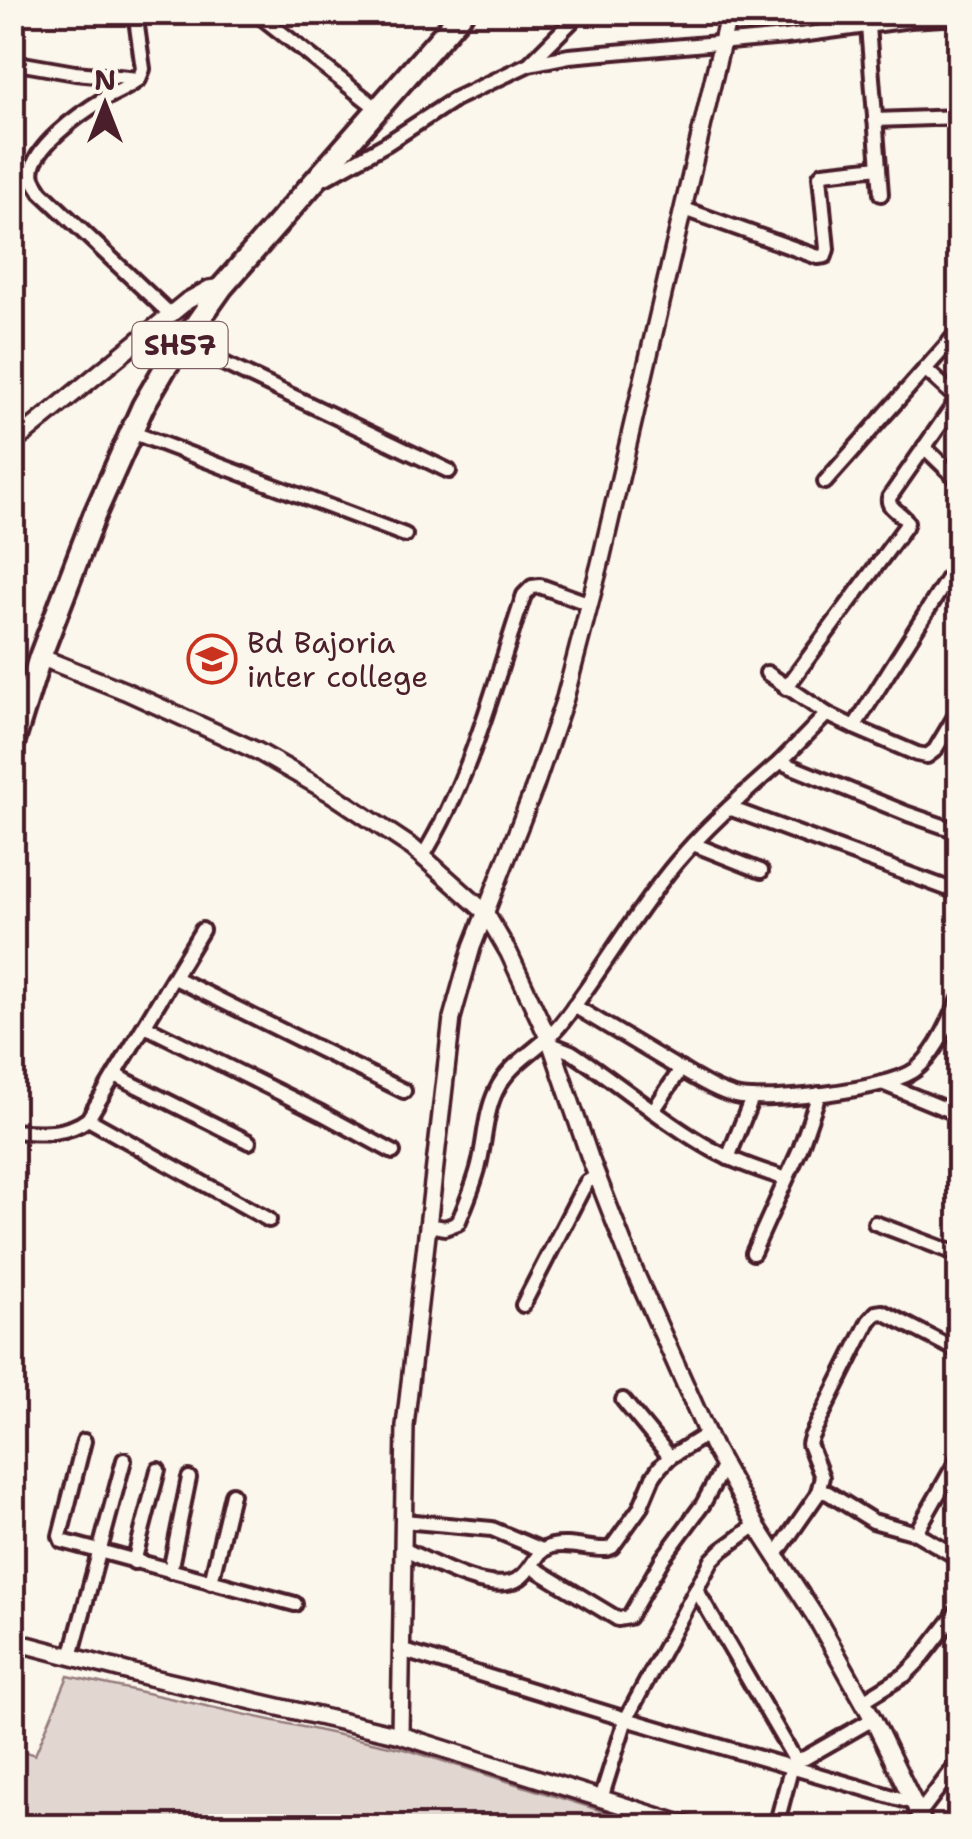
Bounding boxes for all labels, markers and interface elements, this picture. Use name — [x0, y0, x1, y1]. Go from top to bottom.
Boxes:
north arrow — [55, 55, 155, 155]
text: N — [94, 61, 116, 99]
road number: SH57 — [132, 322, 228, 368]
place label: Bd Bajoria inter college — [247, 622, 428, 697]
school or university icon: Bd Bajoria inter college — [186, 633, 238, 685]

